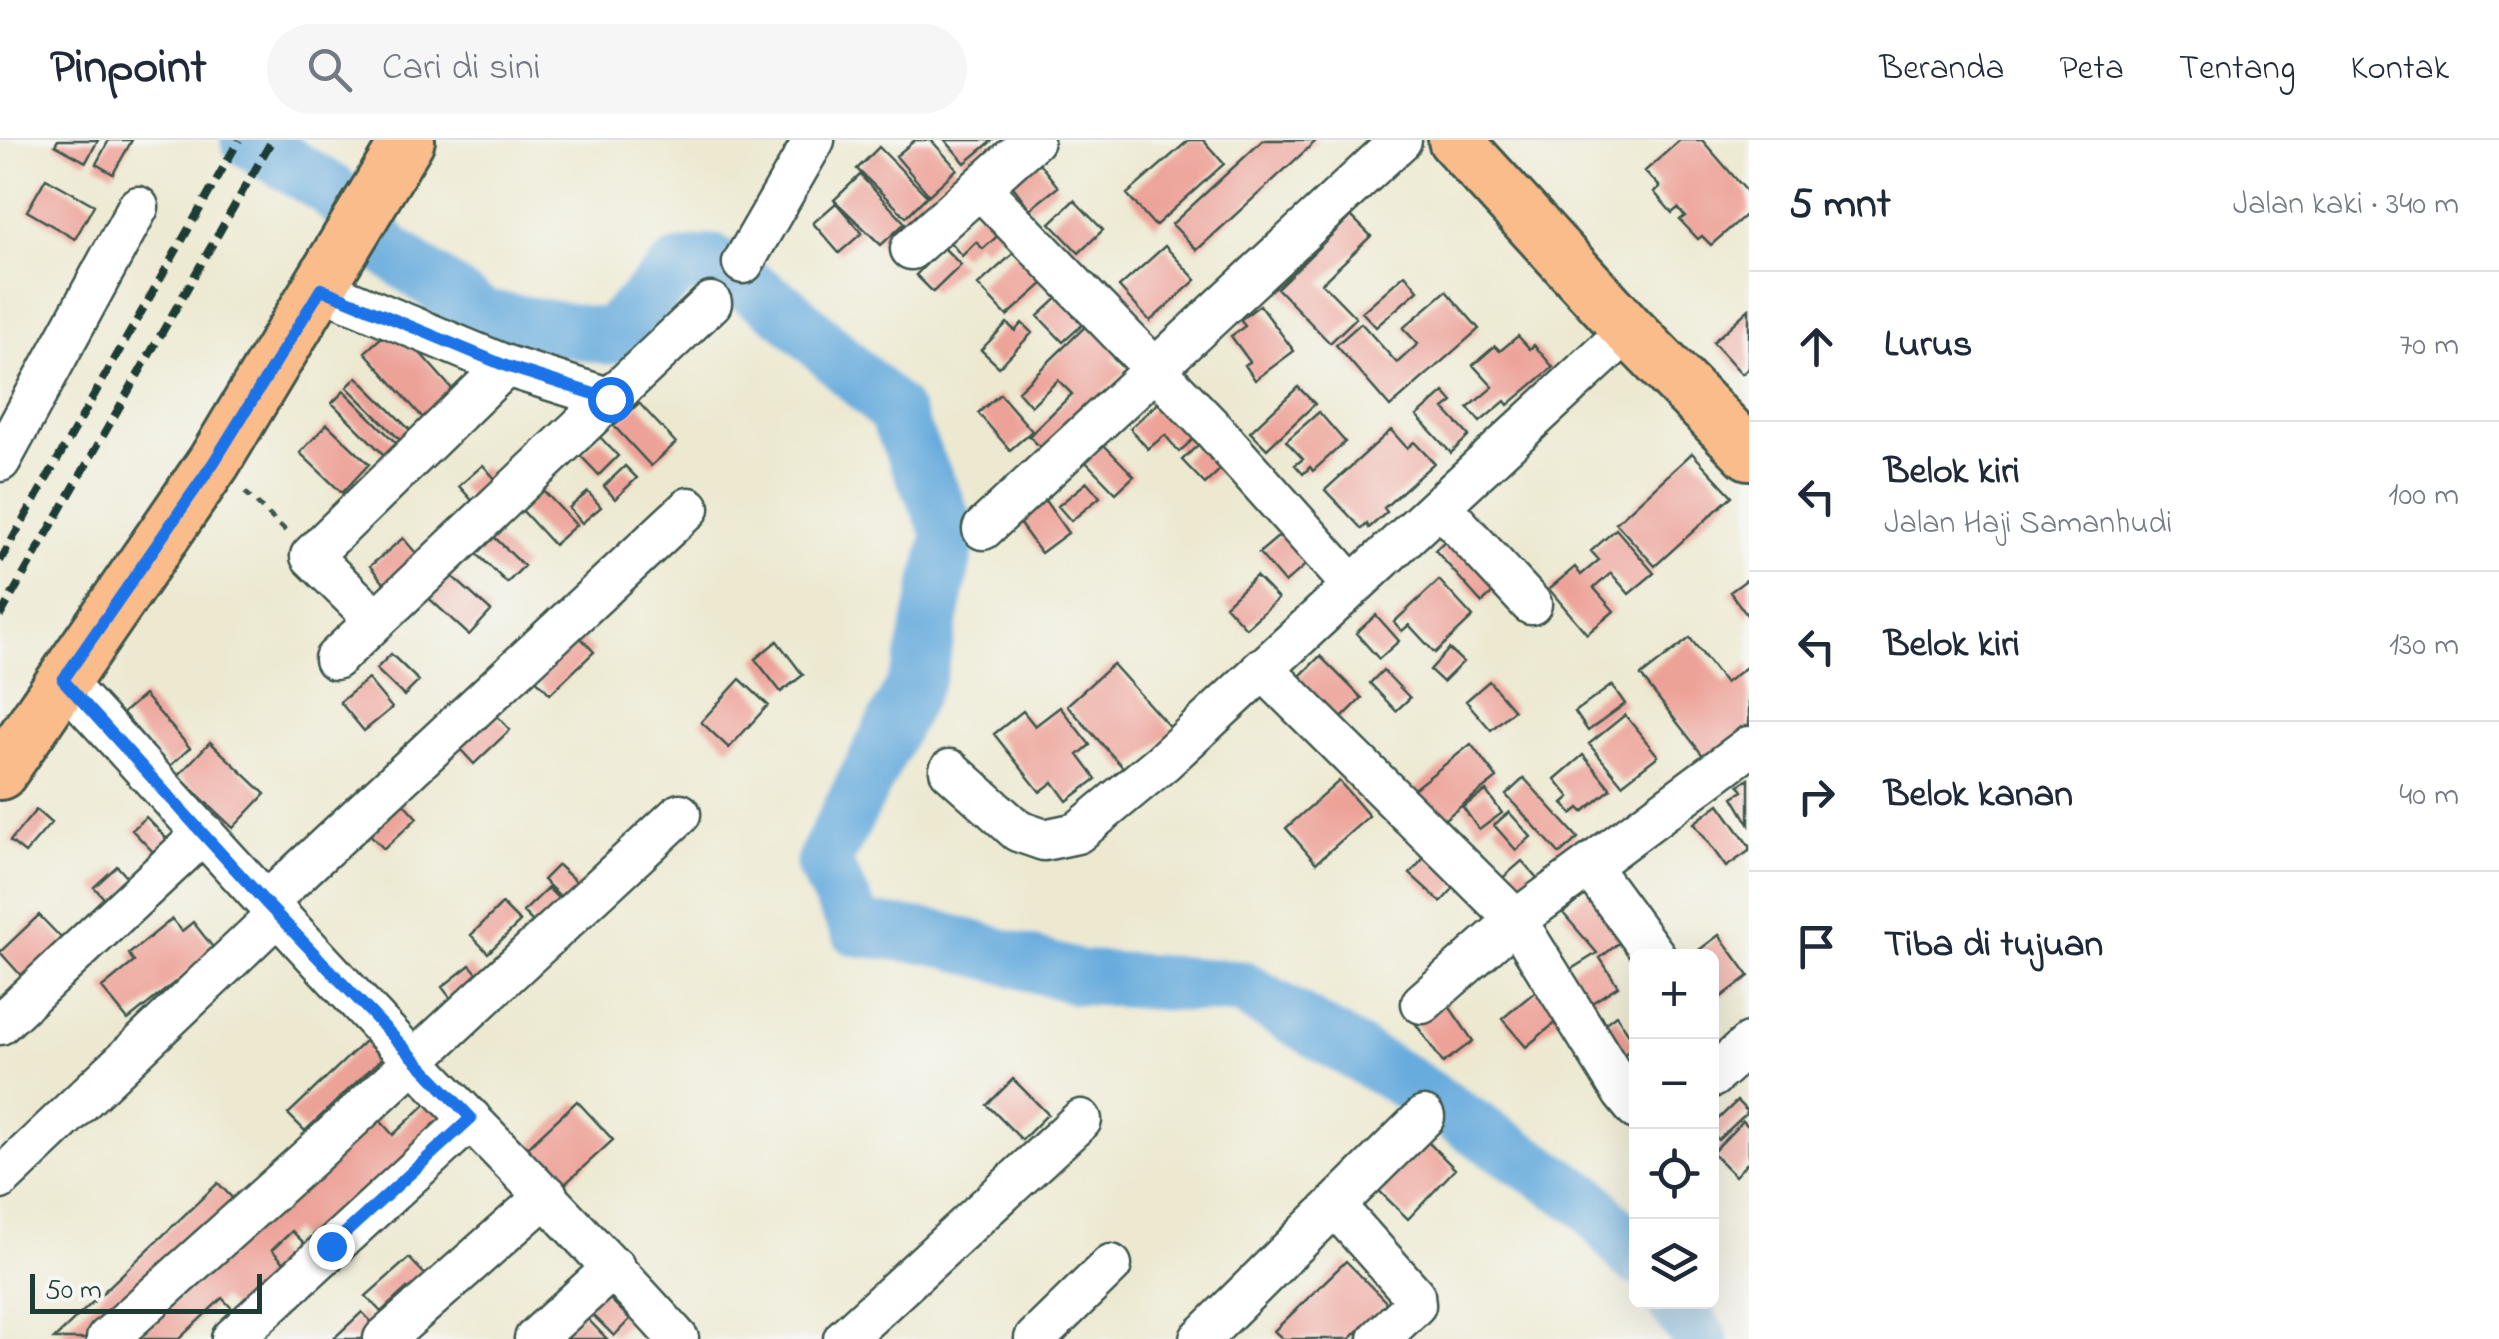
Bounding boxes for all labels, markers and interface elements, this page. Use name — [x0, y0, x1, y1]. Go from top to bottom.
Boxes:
search box — [267, 24, 967, 114]
text: Pinpoint — [50, 34, 207, 104]
text: Cari di sini — [382, 41, 541, 97]
icon: search — [302, 42, 357, 97]
text: Beranda — [1880, 44, 2004, 95]
text: Peta — [2059, 44, 2124, 95]
text: Tentang — [2179, 44, 2296, 95]
text: Kontak — [2351, 44, 2449, 95]
text: 5 mnt — [1789, 175, 1891, 236]
text: Jalan kaki · 340 m — [2233, 182, 2459, 229]
text: Lurus — [1884, 318, 1972, 374]
icon: ahead — [1789, 319, 1844, 374]
text: 70 m — [2399, 323, 2459, 370]
route start — [588, 377, 634, 423]
text: Belok kiri — [1884, 445, 2020, 501]
icon: left — [1789, 469, 1844, 524]
text: 100 m — [2388, 473, 2459, 520]
text: Jalan Haji Samanhudi — [1884, 501, 2172, 548]
text: Belok kiri — [1884, 618, 2020, 674]
icon: left — [1789, 619, 1844, 674]
text: 130 m — [2389, 623, 2459, 670]
text: Belok kanan — [1884, 768, 2073, 824]
icon: right — [1789, 769, 1844, 824]
text: 40 m — [2399, 773, 2459, 820]
text: Tiba di tujuan — [1884, 918, 2103, 974]
icon: arrive — [1789, 919, 1844, 974]
map controls — [1629, 949, 1719, 1309]
button: + — [1629, 949, 1719, 1039]
button: − — [1629, 1039, 1719, 1129]
button: locate — [1629, 1129, 1719, 1219]
button: layers — [1629, 1219, 1719, 1309]
route end — [309, 1224, 355, 1270]
scale bar — [30, 1269, 262, 1314]
text: 50 m — [45, 1271, 102, 1312]

